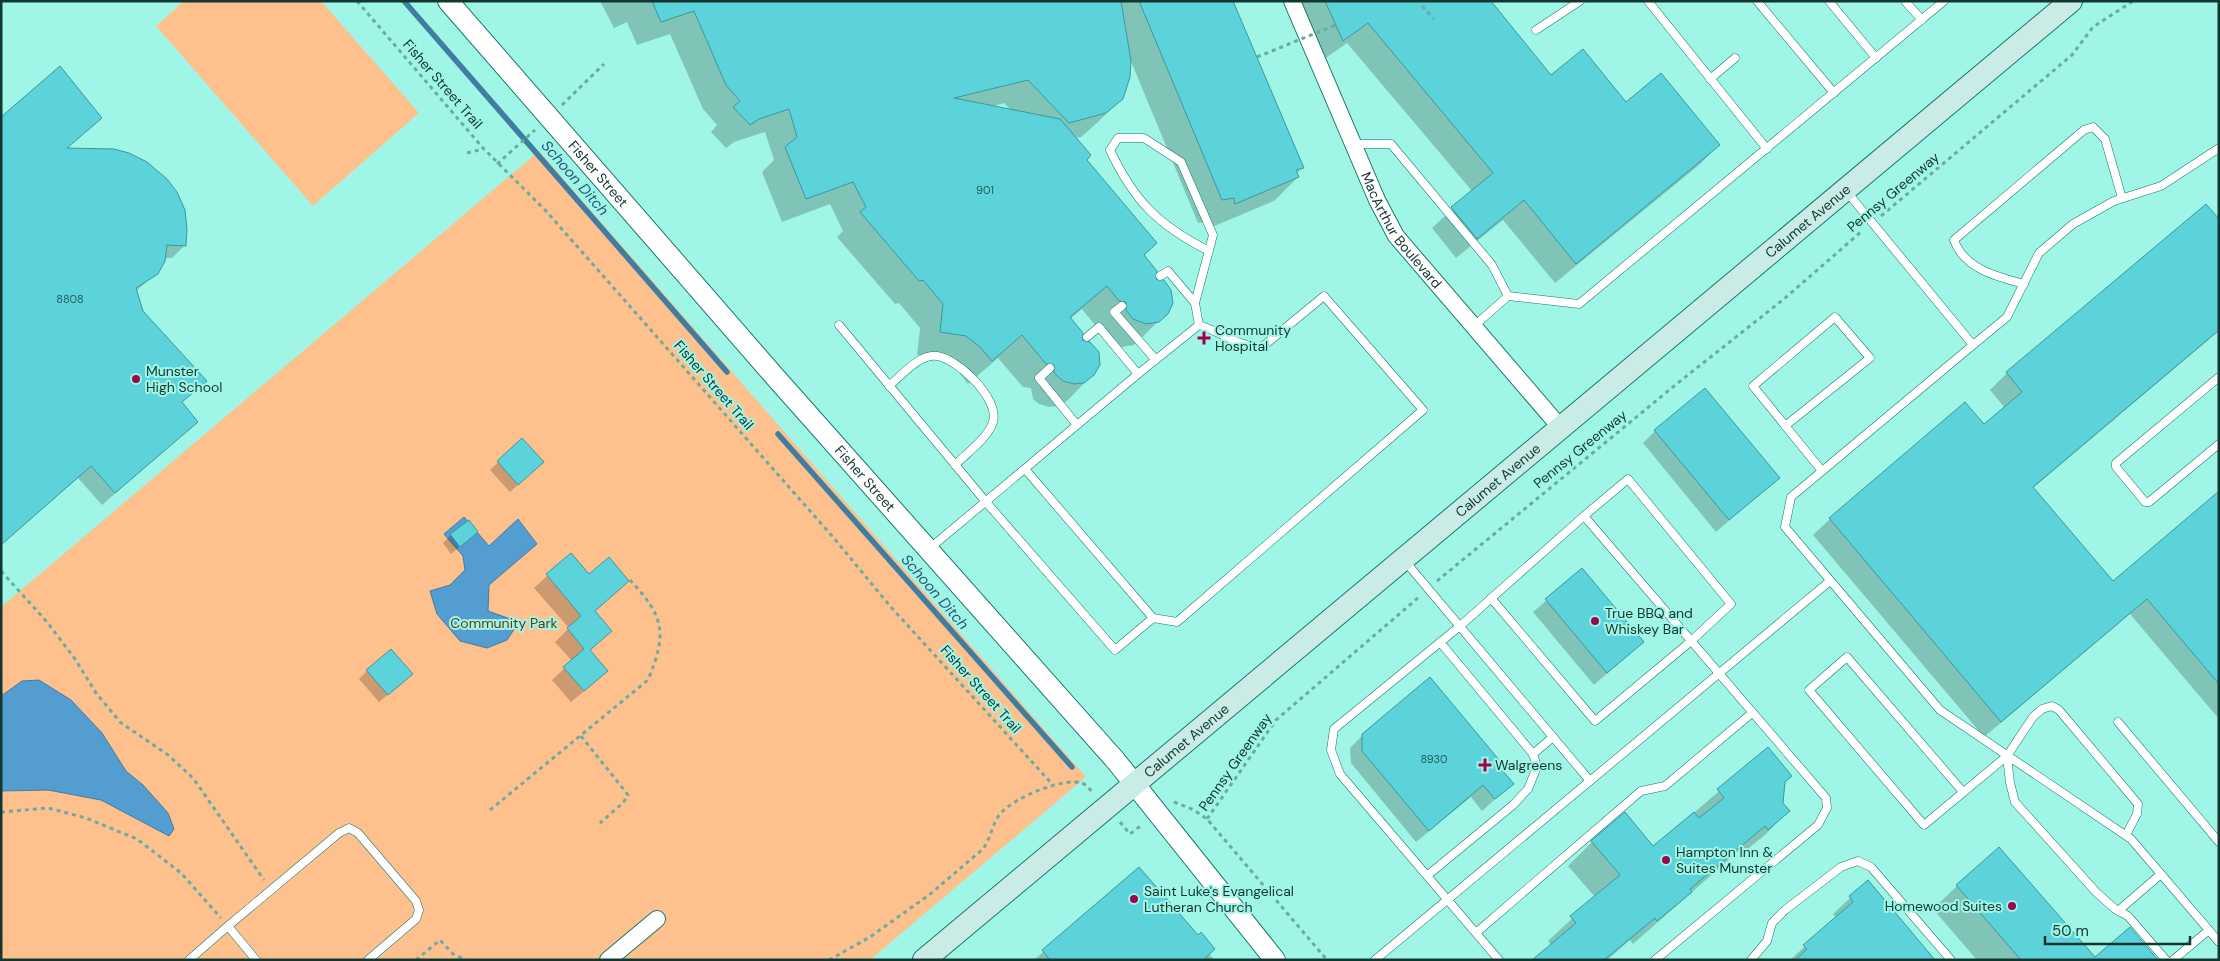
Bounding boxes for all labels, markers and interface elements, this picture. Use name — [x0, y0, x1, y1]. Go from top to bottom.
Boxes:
street label: Fisher Street Trail — [399, 36, 487, 132]
water label: Schoon Ditch — [537, 136, 613, 220]
street label: Fisher Street — [564, 137, 632, 211]
street label: Pennsy Greenway — [1843, 148, 1943, 236]
street label: MacArthur Boulevard — [1357, 169, 1446, 292]
street label: Calumet Avenue — [1761, 180, 1854, 262]
house number: 901 — [976, 183, 994, 197]
house number: 8808 — [56, 292, 84, 306]
place label: Community Hospital — [1215, 321, 1291, 355]
marker: Community Hospital — [1197, 331, 1211, 345]
street label: Fisher Street Trail — [670, 337, 758, 433]
place label: Munster High School — [146, 362, 222, 396]
marker: Munster High School — [130, 373, 142, 385]
street label: Pennsy Greenway — [1530, 406, 1631, 492]
street label: Calumet Avenue — [1451, 439, 1544, 521]
street label: Fisher Street — [831, 442, 899, 515]
water label: Schoon Ditch — [897, 550, 973, 634]
place label: True BBQ and Whiskey Bar — [1605, 604, 1693, 638]
park label: Community Park — [450, 614, 558, 632]
marker: True BBQ and Whiskey Bar — [1589, 615, 1601, 627]
street label: Fisher Street Trail — [937, 641, 1025, 737]
street label: Calumet Avenue — [1140, 700, 1233, 781]
street label: Pennsy Greenway — [1195, 710, 1275, 814]
house number: 8930 — [1420, 752, 1448, 766]
place label: Walgreens — [1495, 756, 1562, 774]
marker: Walgreens — [1479, 759, 1491, 771]
place label: Hampton Inn & Suites Munster — [1676, 843, 1773, 877]
marker: Hampton Inn & Suites Munster — [1660, 854, 1672, 866]
place label: Saint Luke's Evangelical Lutheran Church — [1144, 882, 1294, 916]
marker: Saint Luke's Evangelical Lutheran Church — [1128, 893, 1140, 905]
place label: Homewood Suites — [1885, 897, 2002, 915]
marker: Homewood Suites — [2006, 900, 2018, 912]
scale bar — [2045, 914, 2190, 946]
text: 50 m — [2052, 921, 2089, 941]

